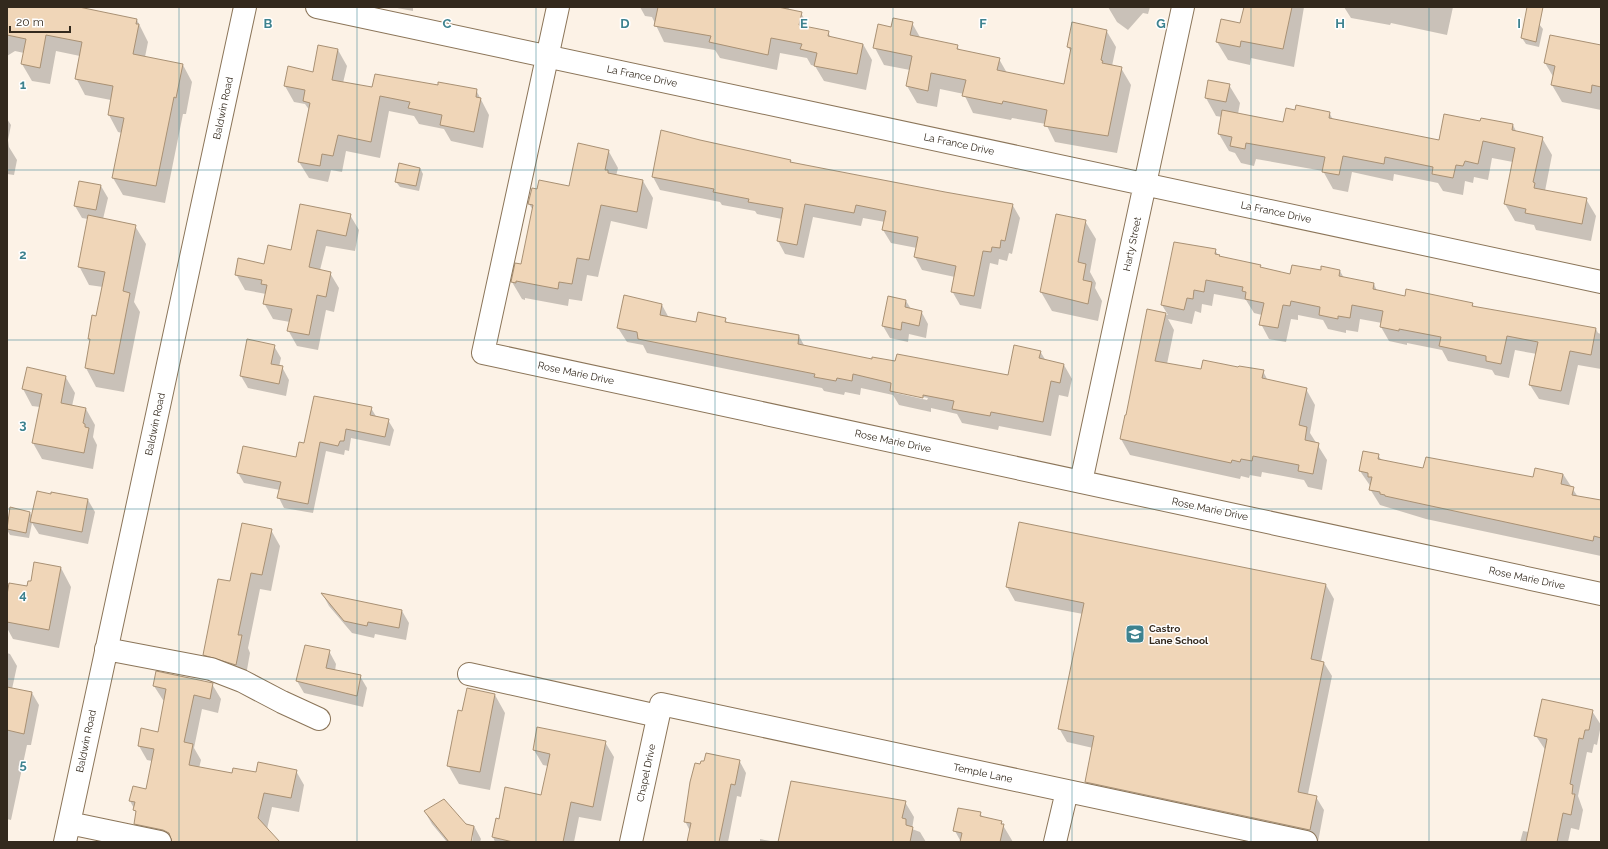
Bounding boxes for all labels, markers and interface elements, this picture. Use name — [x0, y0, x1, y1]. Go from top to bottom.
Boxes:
scale bar — [10, 8, 70, 34]
text: 20 m — [16, 15, 44, 29]
text: B — [264, 16, 273, 31]
text: C — [443, 16, 452, 31]
text: D — [620, 16, 630, 31]
text: E — [800, 16, 808, 31]
text: F — [979, 16, 987, 31]
text: G — [1156, 16, 1166, 31]
text: H — [1335, 16, 1345, 31]
text: I — [1517, 16, 1521, 31]
street label: La France Drive — [606, 63, 678, 89]
street label: Baldwin Road — [211, 76, 235, 140]
text: 1 — [20, 77, 27, 92]
street label: La France Drive — [923, 131, 995, 157]
street label: La France Drive — [1240, 199, 1312, 225]
street label: Harty Street — [1121, 215, 1143, 272]
text: 2 — [19, 247, 27, 262]
street label: Rose Marie Drive — [537, 360, 615, 386]
street label: Baldwin Road — [143, 392, 167, 456]
text: 3 — [19, 417, 27, 432]
street label: Rose Marie Drive — [854, 428, 932, 454]
street label: Rose Marie Drive — [1171, 496, 1249, 522]
street label: Rose Marie Drive — [1488, 565, 1566, 591]
text: 4 — [19, 587, 27, 602]
school or university icon: Castro Lane School — [1124, 623, 1146, 645]
place label: Castro Lane School — [1149, 623, 1209, 646]
street label: Baldwin Road — [74, 709, 98, 773]
street label: Chapel Drive — [634, 743, 658, 803]
text: 5 — [19, 757, 27, 772]
street label: Temple Lane — [952, 761, 1014, 785]

